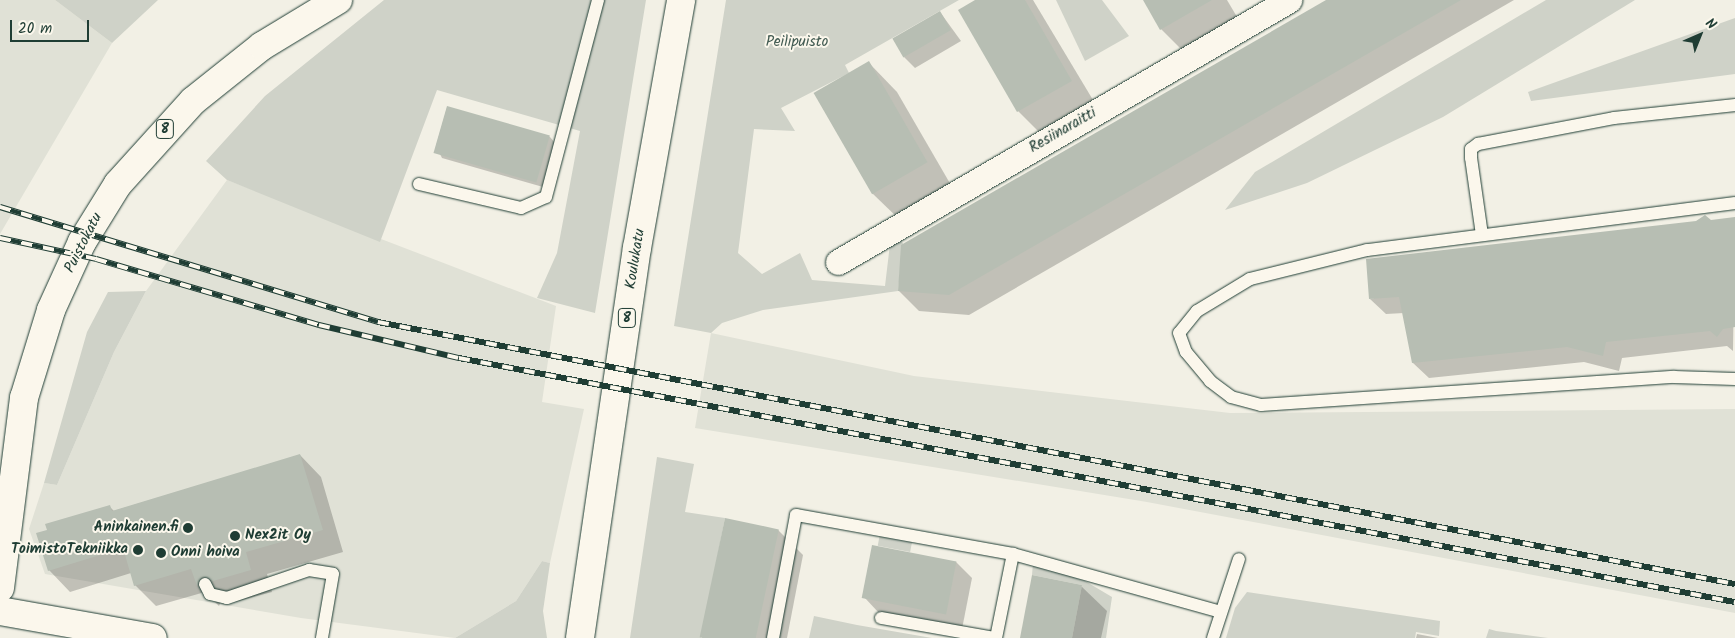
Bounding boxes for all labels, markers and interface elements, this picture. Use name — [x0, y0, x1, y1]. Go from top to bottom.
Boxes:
scale bar — [12, 10, 91, 42]
north arrow — [1675, 10, 1725, 60]
text: N — [1700, 13, 1721, 35]
text: 20 m — [18, 17, 52, 41]
park label: Peilipuisto — [766, 34, 828, 52]
street label: Resiinaraitti — [1026, 105, 1100, 157]
road number: 8 — [155, 118, 175, 140]
street label: Puistokatu — [61, 210, 107, 276]
street label: Koulukatu — [622, 228, 650, 290]
road number: 8 — [617, 306, 637, 330]
place label: Aninkainen.fi — [94, 519, 178, 537]
marker: Aninkainen.fi — [182, 522, 194, 534]
place label: Nex2it Oy — [245, 527, 311, 545]
marker: Nex2it Oy — [229, 530, 241, 542]
place label: ToimistoTekniikka — [11, 541, 128, 559]
marker: ToimistoTekniikka — [132, 544, 144, 556]
place label: Onni hoiva — [171, 544, 240, 562]
marker: Onni hoiva — [155, 547, 167, 559]

